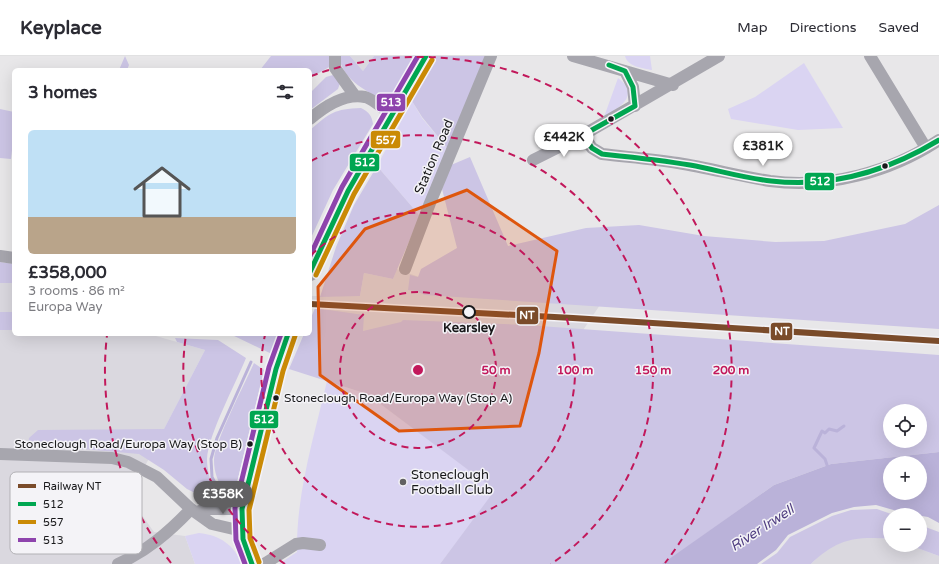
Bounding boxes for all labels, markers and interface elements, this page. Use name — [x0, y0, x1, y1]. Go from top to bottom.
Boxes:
text: Keyplace — [20, 17, 102, 39]
text: Map — [737, 19, 768, 36]
text: Directions — [790, 19, 857, 36]
text: Saved — [879, 19, 919, 36]
icon: filters — [274, 81, 296, 103]
text: 3 homes — [28, 82, 97, 103]
line badge: 513 — [376, 93, 406, 112]
text: 513 — [381, 96, 401, 109]
unlabelled marker — [606, 114, 616, 124]
street label: Station Road — [411, 117, 457, 197]
pin: £442K — [536, 124, 592, 158]
text: £442K — [543, 129, 585, 145]
line badge: 557 — [370, 130, 401, 149]
pin: £381K — [735, 133, 791, 167]
text: 557 — [376, 134, 396, 147]
text: £381K — [742, 138, 784, 154]
line badge: 512 — [349, 153, 380, 172]
icon: home — [126, 156, 198, 228]
text: 512 — [355, 156, 375, 169]
unlabelled marker — [880, 161, 890, 171]
line badge: 512 — [804, 172, 835, 191]
text: 512 — [810, 175, 830, 188]
text: £358,000 — [28, 262, 107, 283]
text: 3 rooms · 86 m² — [28, 283, 125, 299]
text: Europa Way — [28, 299, 102, 315]
marker: Kearsley — [462, 305, 476, 319]
line badge: NT — [516, 306, 539, 325]
text: NT — [519, 309, 535, 322]
place label: Kearsley — [443, 320, 495, 336]
line badge: NT — [770, 322, 793, 341]
text: NT — [774, 325, 790, 338]
centre of rings — [411, 363, 425, 377]
text: 50 m — [481, 363, 511, 377]
text: 100 m — [557, 363, 593, 377]
text: 150 m — [635, 363, 671, 377]
text: 200 m — [713, 363, 749, 377]
place label: Stoneclough Road/Europa Way (Stop A) — [284, 391, 512, 405]
marker: Stoneclough Road/Europa Way (Stop A) — [271, 393, 281, 403]
map controls — [883, 404, 927, 552]
button: locate — [883, 404, 927, 448]
line badge: 512 — [249, 410, 279, 429]
text: 512 — [254, 413, 274, 426]
place label: Stoneclough Road/Europa Way (Stop B) — [14, 437, 242, 451]
marker: Stoneclough Road/Europa Way (Stop B) — [245, 439, 255, 449]
button: + — [883, 456, 927, 500]
place label: Stoneclough Football Club — [411, 467, 493, 498]
legend — [10, 472, 142, 554]
marker: Stoneclough Football Club — [398, 477, 408, 487]
text: Railway NT — [43, 480, 102, 493]
pin: £358K — [195, 481, 251, 515]
text: £358K — [202, 486, 244, 502]
text: 512 — [43, 498, 64, 511]
water label: River Irwell — [727, 500, 798, 555]
button: − — [883, 508, 927, 552]
text: 557 — [43, 516, 64, 529]
text: 513 — [43, 534, 64, 547]

